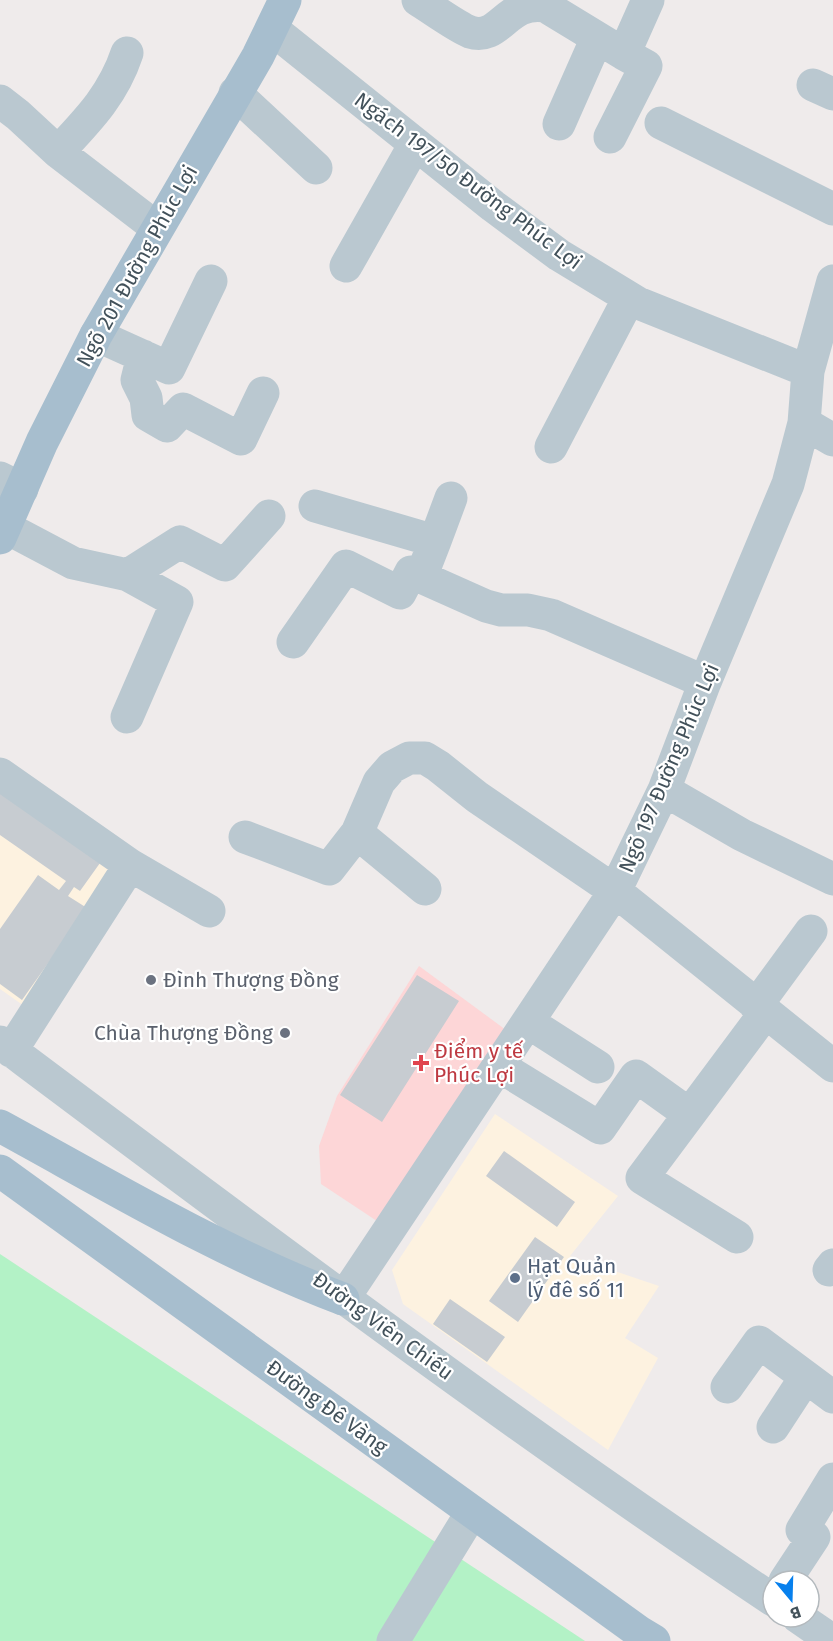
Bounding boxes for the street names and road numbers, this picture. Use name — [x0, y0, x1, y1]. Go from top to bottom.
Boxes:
street label: Ngách 197/50 Đường Phúc Lợi — [349, 87, 587, 275]
street label: Ngõ 201 Đường Phúc Lợi — [71, 161, 203, 371]
street label: Ngõ 197 Đường Phúc Lợi — [613, 659, 725, 877]
street label: Đường Viên Chiếu — [308, 1266, 458, 1386]
street label: Đường Đê Vàng — [261, 1354, 393, 1460]

